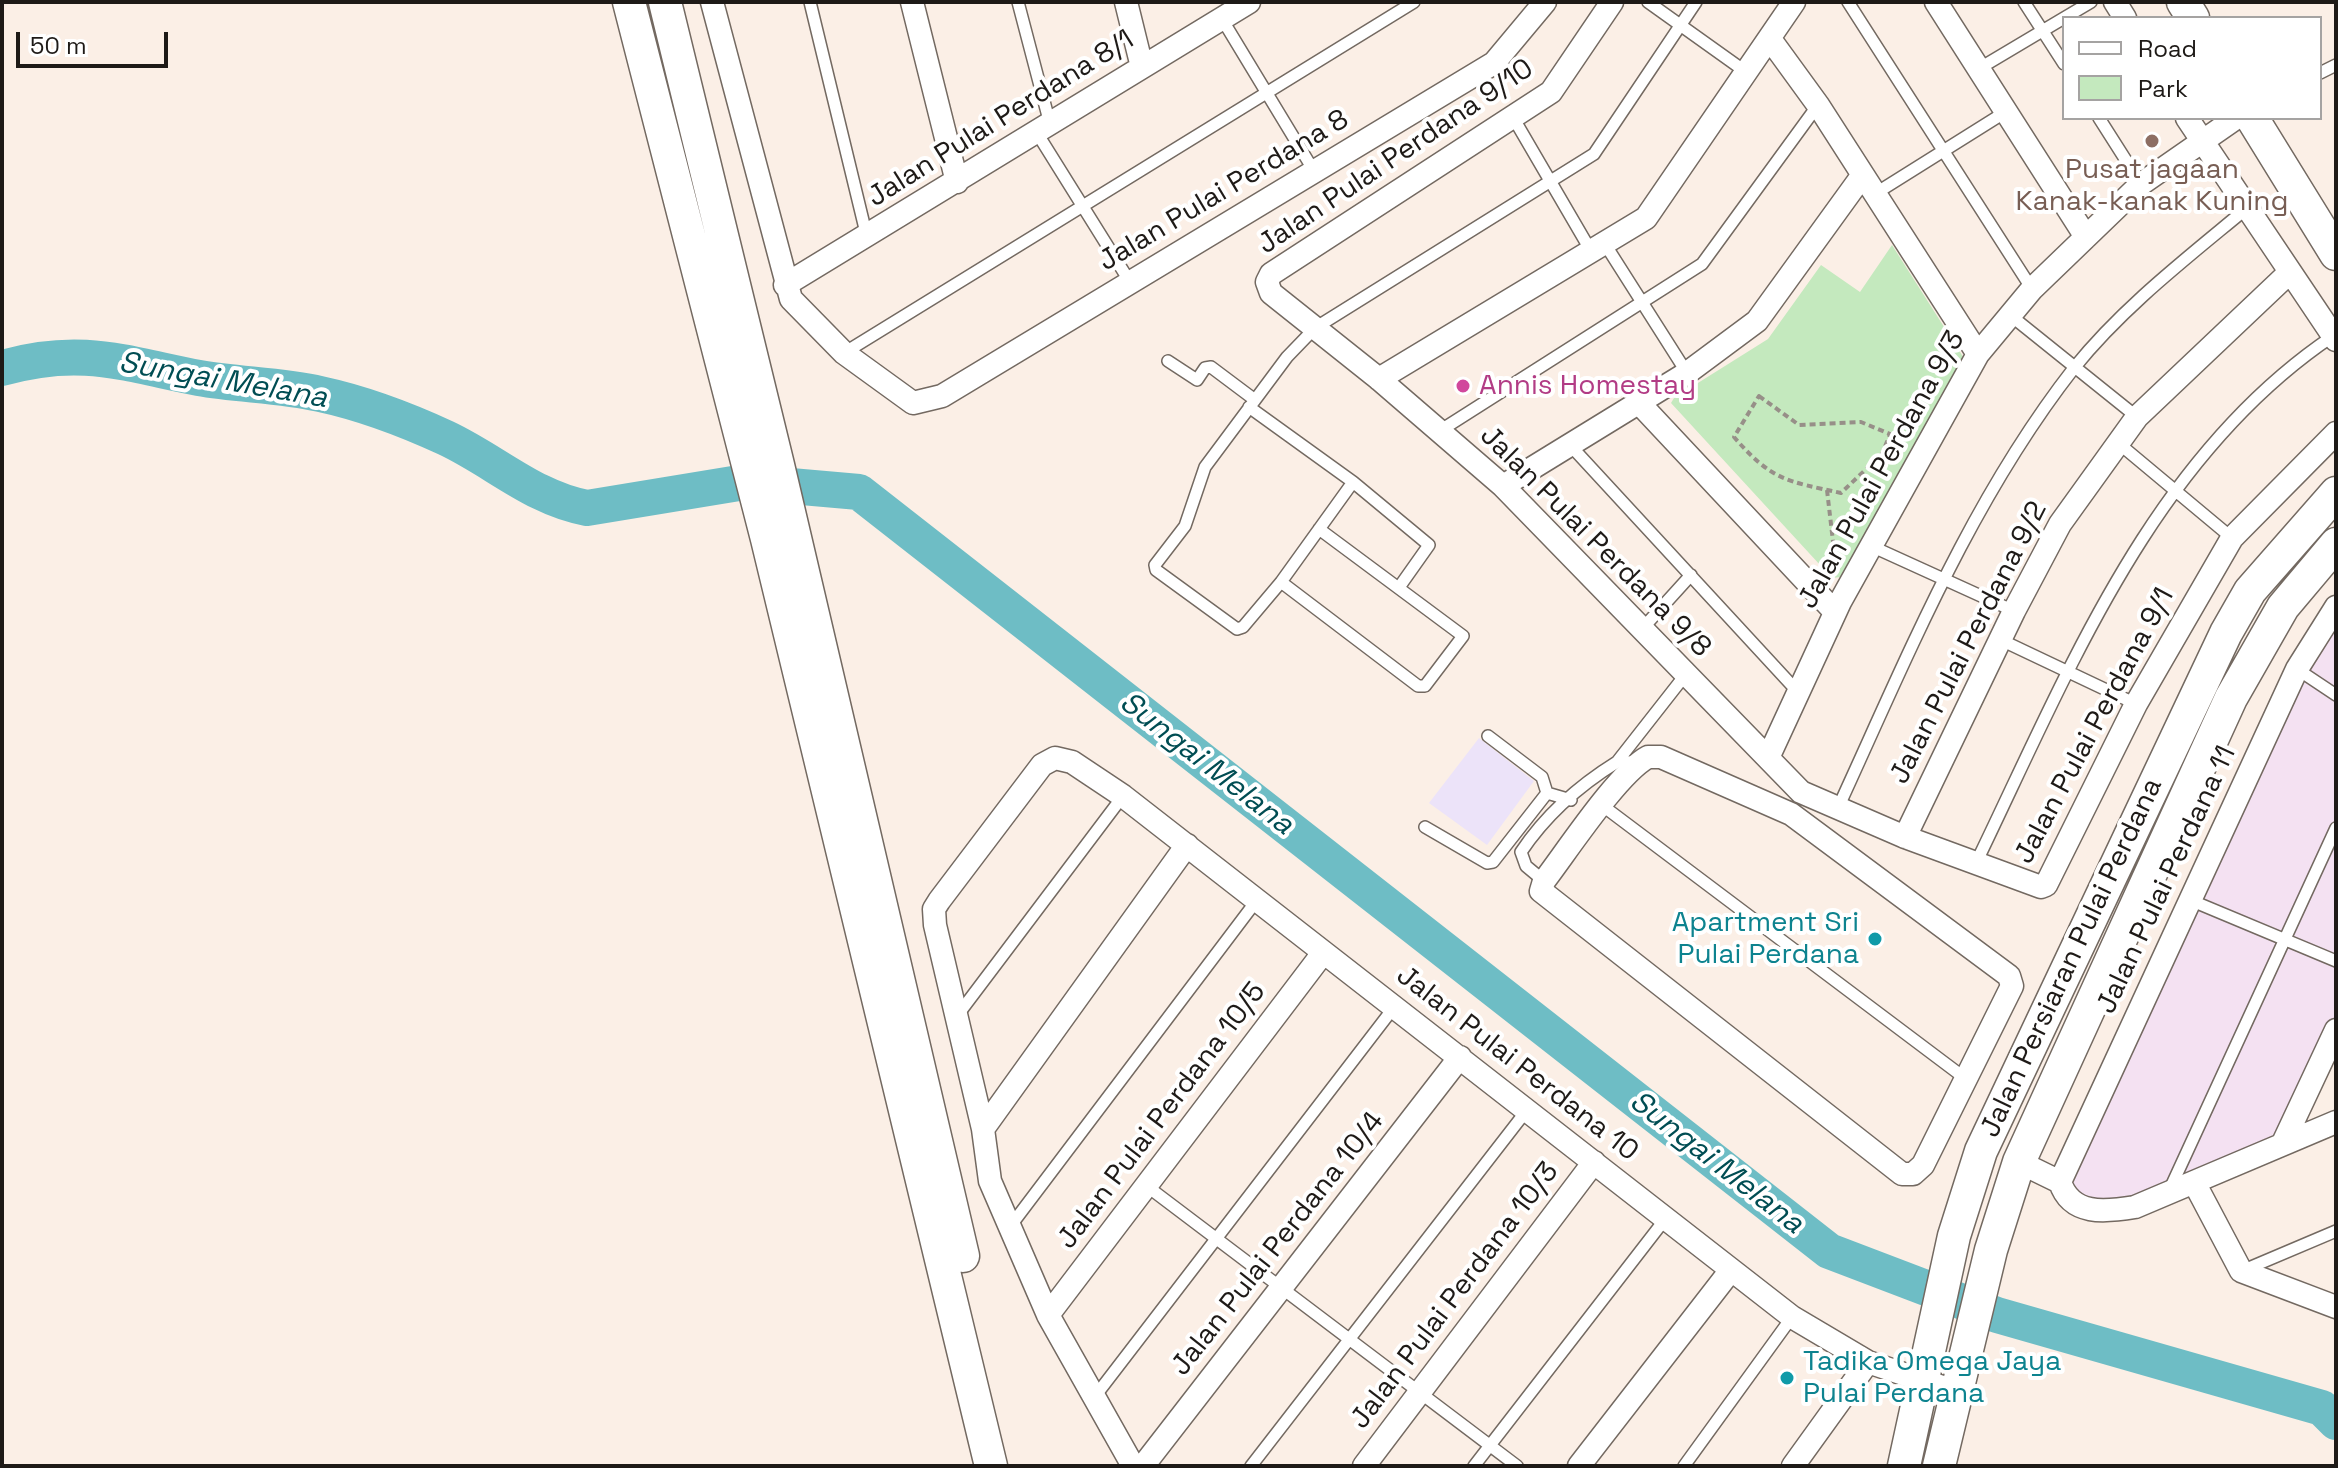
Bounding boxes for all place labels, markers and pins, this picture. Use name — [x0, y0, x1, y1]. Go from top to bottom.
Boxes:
marker: Pusat jagaan Kanak-kanak Kuning — [2143, 132, 2161, 150]
place label: Pusat jagaan Kanak-kanak Kuning — [2016, 153, 2288, 219]
place label: Annis Homestay — [1479, 369, 1696, 403]
marker: Annis Homestay — [1454, 377, 1472, 395]
place label: Apartment Sri Pulai Perdana — [1672, 906, 1859, 972]
marker: Apartment Sri Pulai Perdana — [1866, 930, 1884, 948]
place label: Tadika Omega Jaya Pulai Perdana — [1803, 1345, 2061, 1411]
marker: Tadika Omega Jaya Pulai Perdana — [1778, 1369, 1796, 1387]

